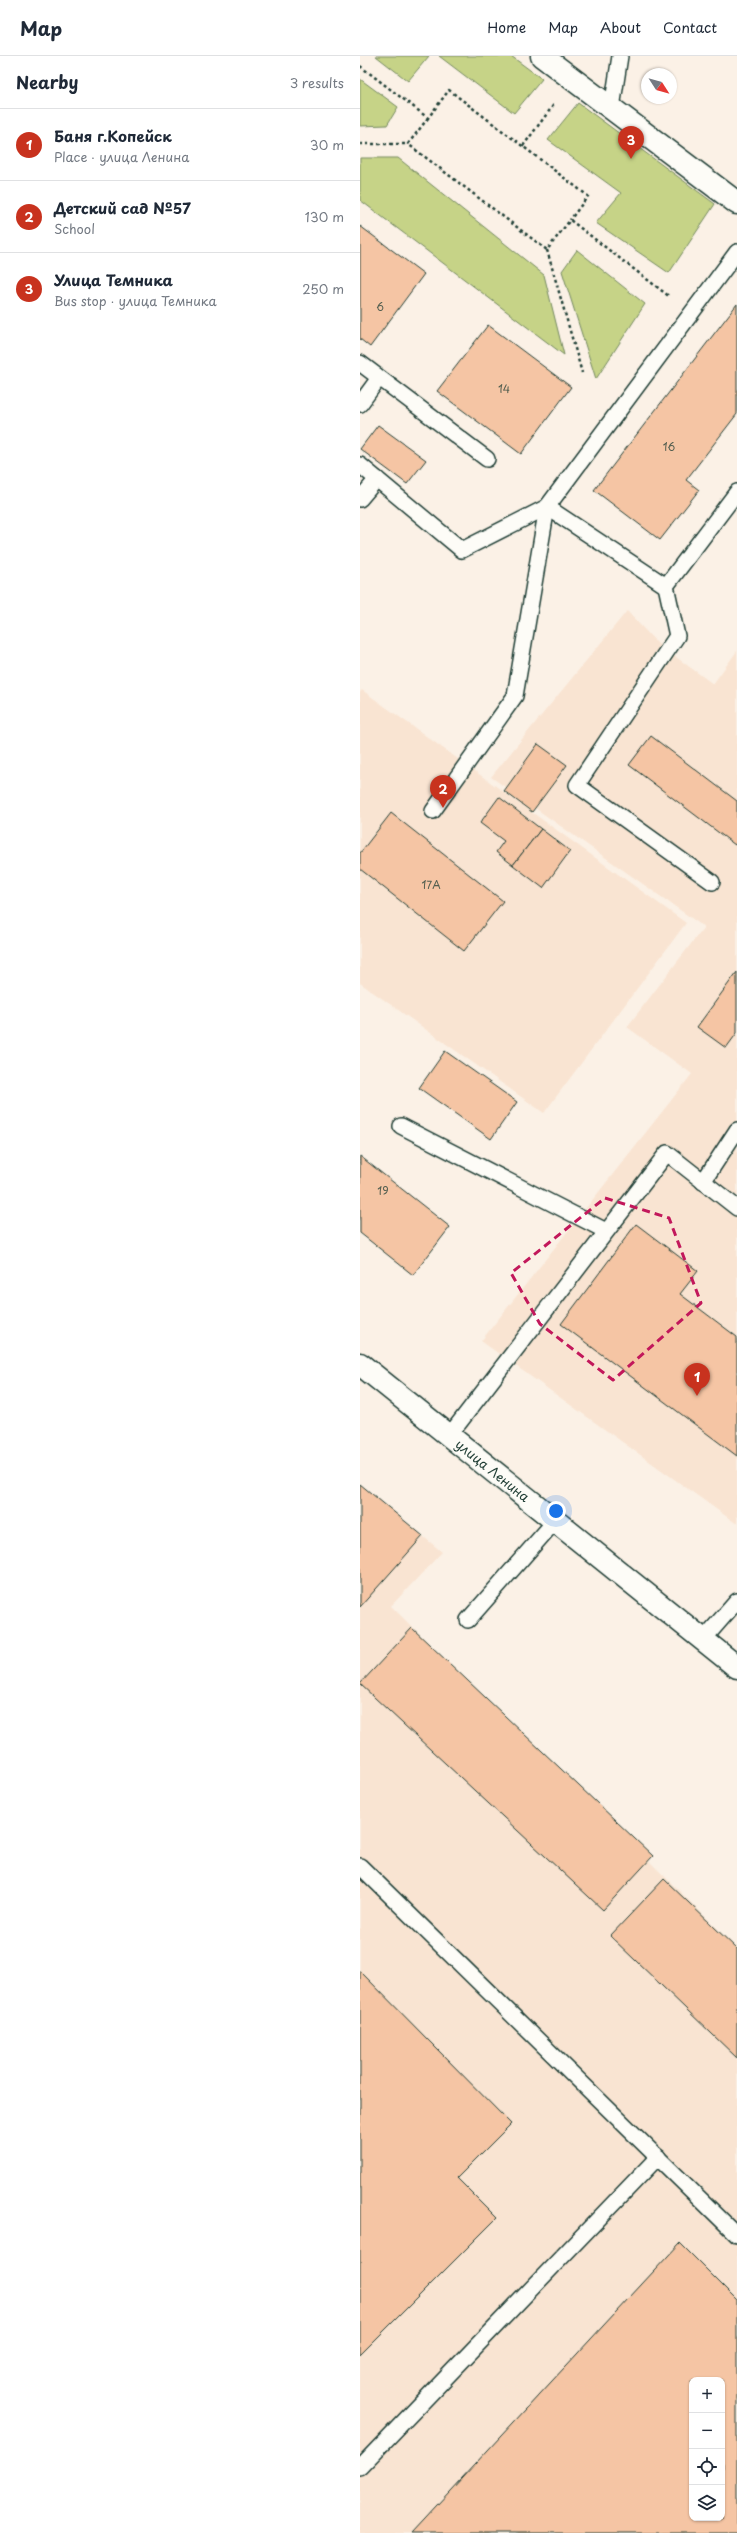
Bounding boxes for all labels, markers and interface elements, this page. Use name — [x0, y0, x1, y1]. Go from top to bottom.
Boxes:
text: Map — [20, 14, 62, 42]
text: Home — [487, 17, 526, 38]
text: Map — [548, 17, 578, 38]
text: About — [600, 17, 641, 38]
text: Contact — [663, 17, 717, 38]
north arrow — [641, 68, 677, 104]
text: Nearby — [16, 69, 78, 95]
text: 3 results — [290, 73, 344, 92]
text: Баня г.Копейск — [54, 124, 172, 147]
pin: 3 — [618, 126, 644, 159]
text: 1 — [26, 135, 32, 154]
text: 30 m — [310, 135, 344, 154]
text: Place · улица Ленина — [54, 147, 189, 166]
text: Детский сад №57 — [54, 196, 191, 219]
text: 2 — [24, 207, 34, 226]
text: 130 m — [305, 207, 344, 226]
text: School — [54, 219, 95, 238]
text: Улица Темника — [54, 268, 173, 291]
text: 3 — [25, 279, 33, 298]
text: 250 m — [302, 279, 344, 298]
text: Bus stop · улица Темника — [54, 291, 217, 310]
house number: 6 — [376, 298, 384, 315]
house number: 14 — [498, 380, 510, 397]
house number: 16 — [663, 438, 676, 455]
pin: 2 — [430, 775, 456, 808]
house number: 17А — [421, 876, 441, 893]
house number: 19 — [377, 1182, 389, 1199]
pin: 1 — [684, 1363, 710, 1396]
street label: улица Ленина — [452, 1434, 535, 1506]
your location — [546, 1501, 566, 1521]
map controls — [689, 2377, 725, 2521]
button: + — [689, 2377, 725, 2413]
button: − — [689, 2413, 725, 2449]
button: locate — [689, 2449, 725, 2485]
button: layers — [689, 2485, 725, 2521]

